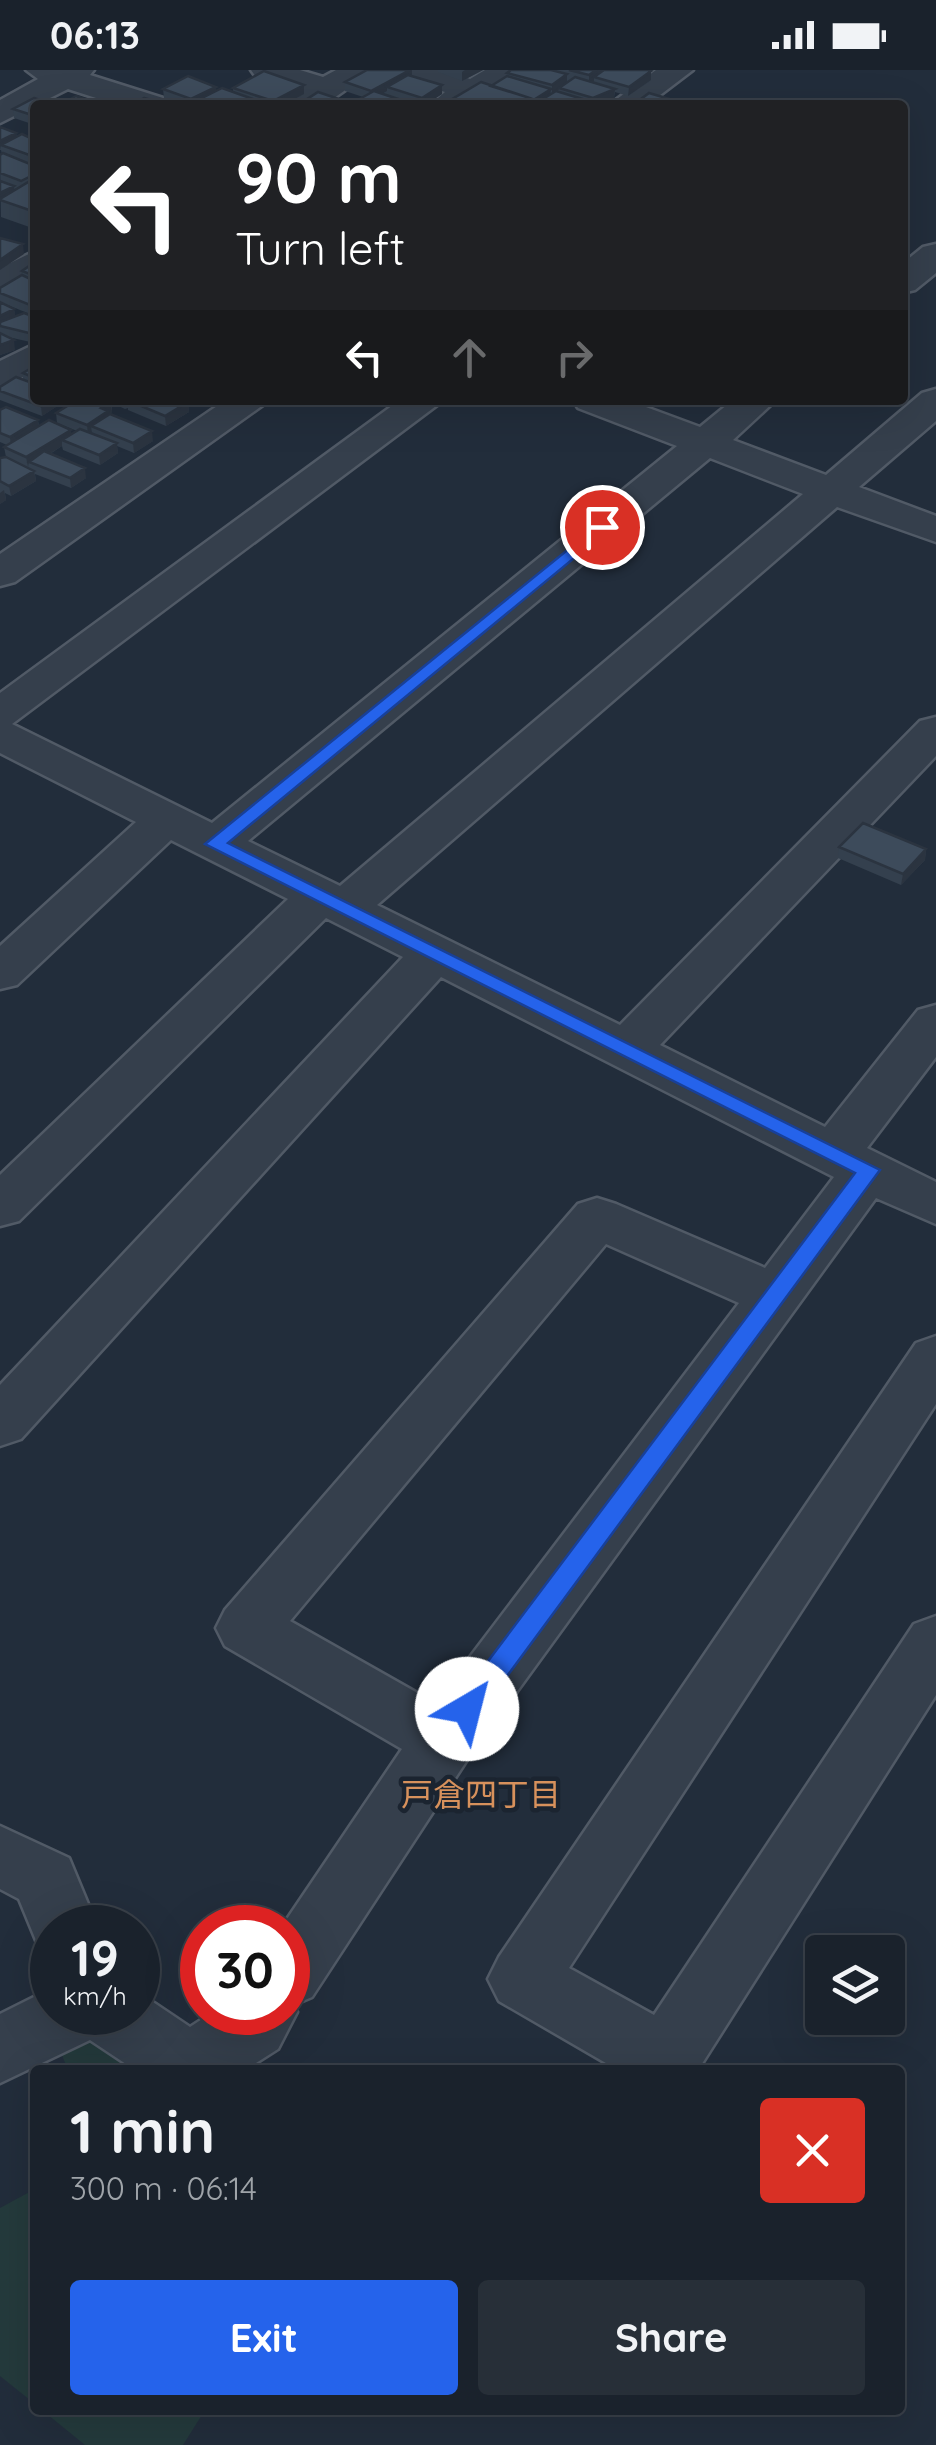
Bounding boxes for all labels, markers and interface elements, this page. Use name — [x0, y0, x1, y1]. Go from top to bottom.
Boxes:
text: 06:13 — [50, 11, 140, 59]
text: 90 m — [235, 133, 402, 221]
icon: left — [70, 140, 200, 270]
text: Turn left — [235, 220, 405, 276]
icon: left — [337, 330, 392, 385]
icon: ahead — [442, 330, 497, 385]
icon: right — [547, 330, 602, 385]
pin — [560, 485, 645, 570]
icon: arrive — [575, 500, 630, 555]
position arrow — [415, 1657, 519, 1761]
district label: 戸倉四丁目 — [401, 1774, 561, 1814]
speed limit sign: 30 — [180, 1905, 310, 2035]
text: 19 — [71, 1926, 119, 1989]
map controls — [805, 1935, 905, 2035]
button: layers — [805, 1935, 905, 2035]
text: km/h — [63, 1980, 127, 2011]
text: 1 min — [70, 2093, 215, 2168]
button: close — [760, 2098, 865, 2203]
text: 300 m · 06:14 — [70, 2168, 257, 2208]
button: Exit — [70, 2280, 458, 2395]
button: Share — [478, 2280, 865, 2395]

